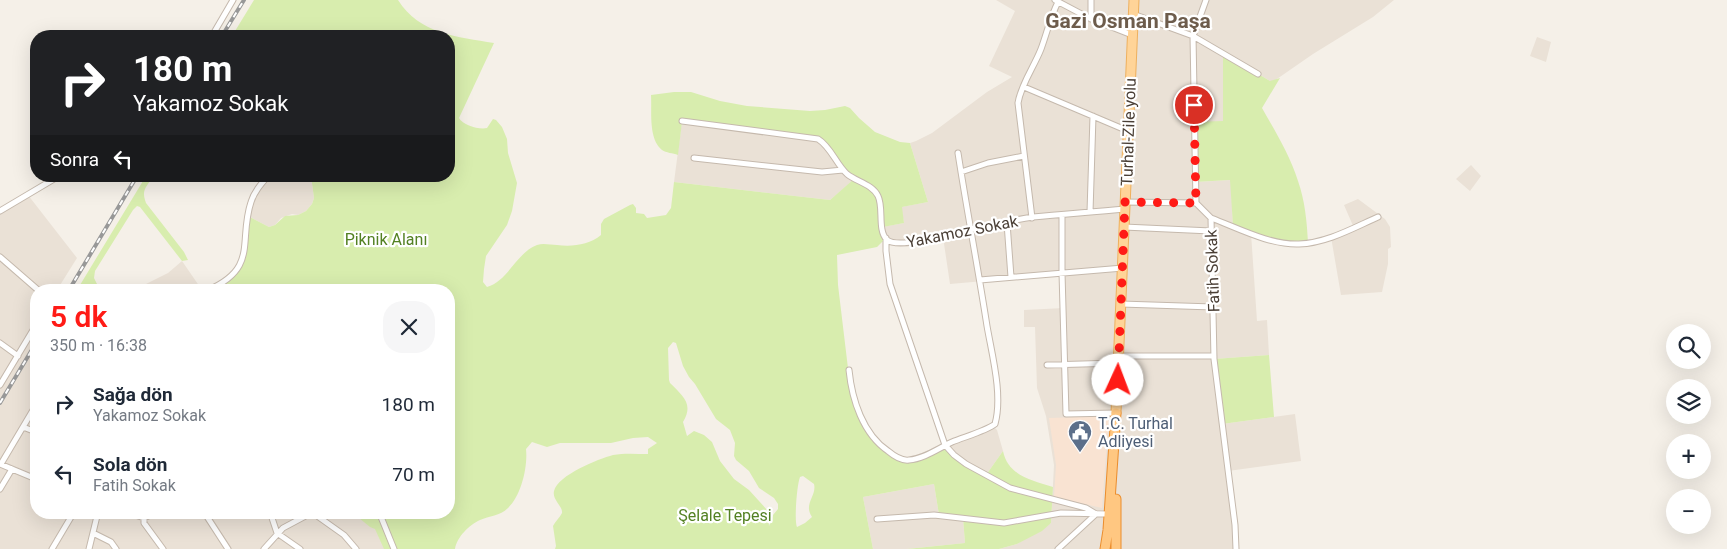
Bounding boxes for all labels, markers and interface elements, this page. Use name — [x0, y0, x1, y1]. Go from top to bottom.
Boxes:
district label: Gazi Osman Paşa — [1045, 9, 1211, 33]
text: 180 m — [133, 49, 232, 90]
icon: right — [50, 50, 115, 115]
street label: Turhal-Zile yolu — [1117, 78, 1140, 186]
pin — [1173, 84, 1215, 126]
text: Yakamoz Sokak — [133, 91, 288, 116]
icon: arrive — [1180, 91, 1208, 119]
icon: left — [109, 145, 137, 173]
text: Sonra — [50, 148, 99, 171]
street label: Yakamoz Sokak — [905, 211, 1020, 252]
street label: Fatih Sokak — [1202, 228, 1223, 313]
park label: Piknik Alanı — [345, 230, 427, 249]
text: 5 dk — [50, 299, 107, 334]
button: close — [383, 301, 435, 353]
map controls — [1666, 324, 1711, 534]
button: search — [1666, 324, 1711, 369]
text: 350 m · 16:38 — [50, 336, 147, 355]
position arrow — [1091, 353, 1143, 405]
button: layers — [1666, 379, 1711, 424]
text: Sağa dön — [93, 383, 173, 406]
icon: right — [50, 390, 78, 418]
text: 180 m — [382, 393, 435, 416]
text: Yakamoz Sokak — [93, 406, 206, 425]
place label: T.C. Turhal Adliyesi — [1098, 414, 1173, 451]
public building icon: T.C. Turhal Adliyesi — [1067, 419, 1093, 453]
button: + — [1666, 434, 1711, 479]
text: Sola dön — [93, 453, 167, 476]
icon: left — [50, 460, 78, 488]
text: 70 m — [392, 463, 435, 486]
text: Fatih Sokak — [93, 476, 176, 495]
button: − — [1666, 489, 1711, 534]
park label: Şelale Tepesi — [678, 506, 772, 525]

